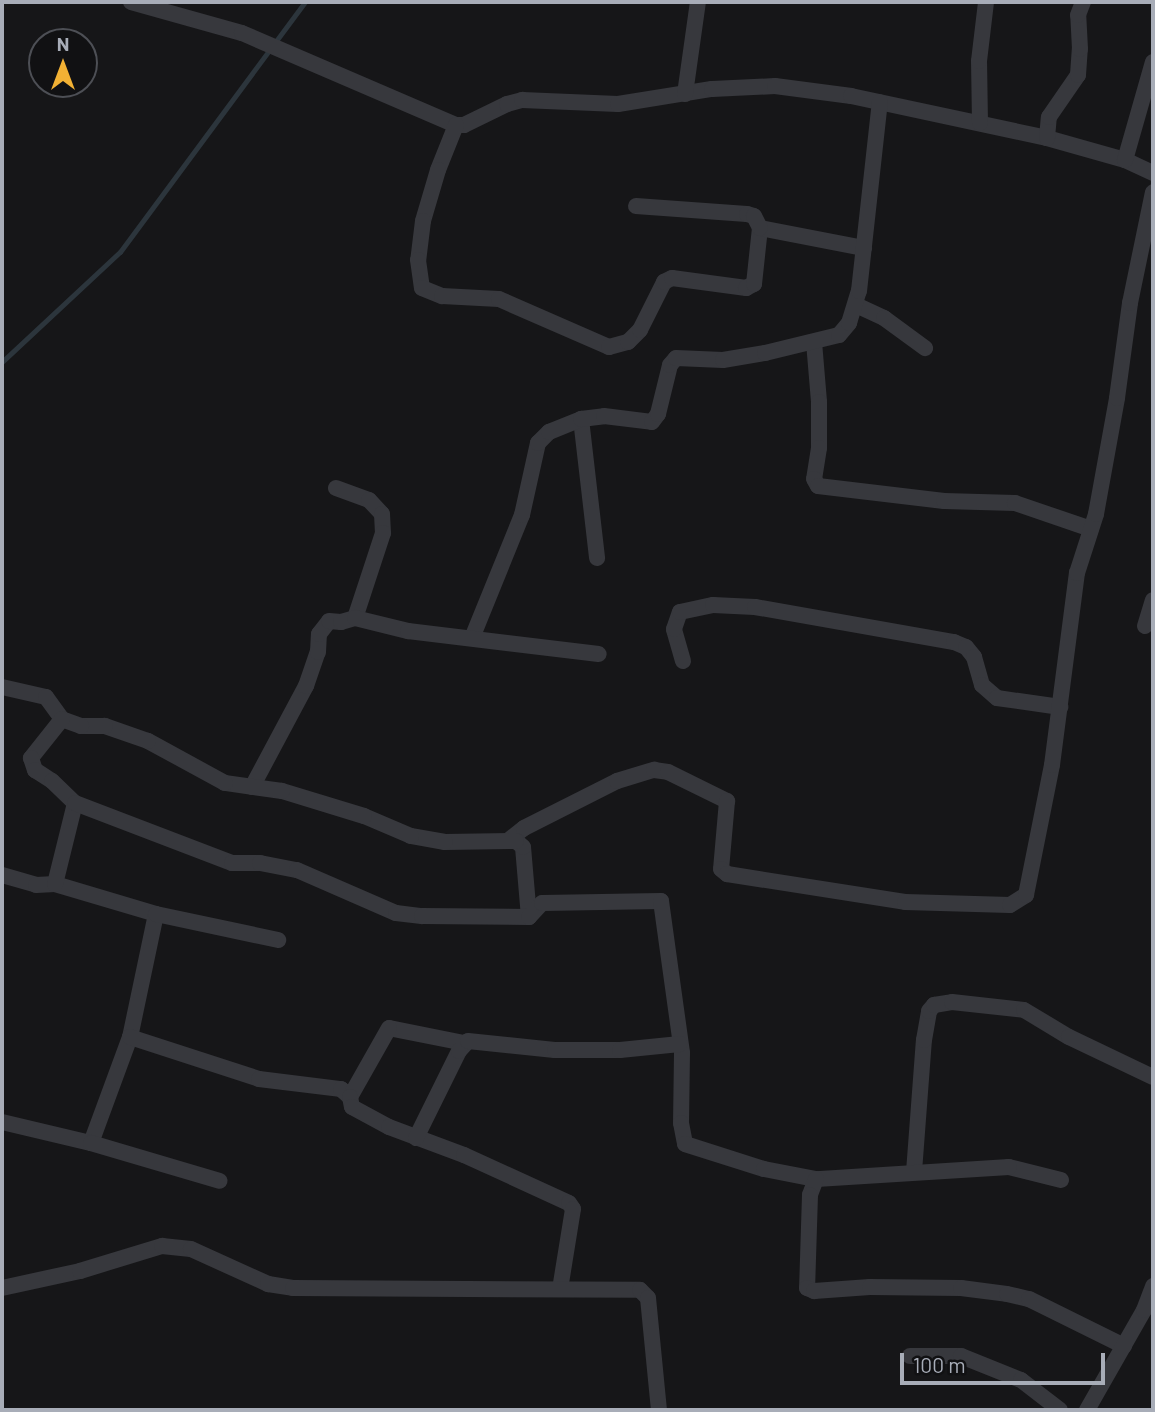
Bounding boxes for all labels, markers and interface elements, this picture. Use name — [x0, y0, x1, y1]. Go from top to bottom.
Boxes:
north arrow — [28, 28, 98, 98]
text: N — [57, 32, 69, 55]
scale bar — [903, 1338, 1108, 1382]
text: 100 m — [913, 1352, 966, 1377]

